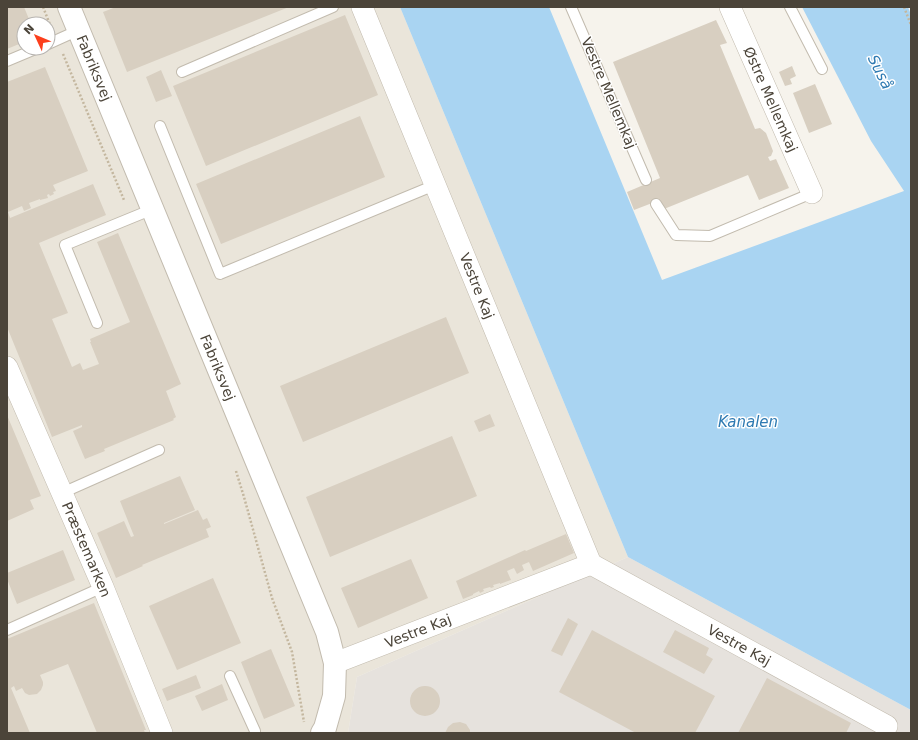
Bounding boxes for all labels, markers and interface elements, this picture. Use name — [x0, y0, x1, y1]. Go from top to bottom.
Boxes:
north arrow — [16, 16, 56, 56]
text: N — [21, 22, 37, 37]
street label: Fabriksvej — [73, 33, 115, 103]
street label: Vestre Mellemkaj — [578, 35, 640, 151]
street label: Østre Mellemkaj — [741, 44, 801, 155]
water label: Suså — [864, 52, 896, 92]
street label: Vestre Kaj — [457, 251, 497, 321]
street label: Fabriksvej — [197, 332, 239, 403]
water label: Kanalen — [718, 413, 778, 431]
street label: Præstemarken — [59, 499, 114, 599]
street label: Vestre Kaj — [383, 611, 453, 651]
street label: Vestre Kaj — [705, 621, 774, 669]

